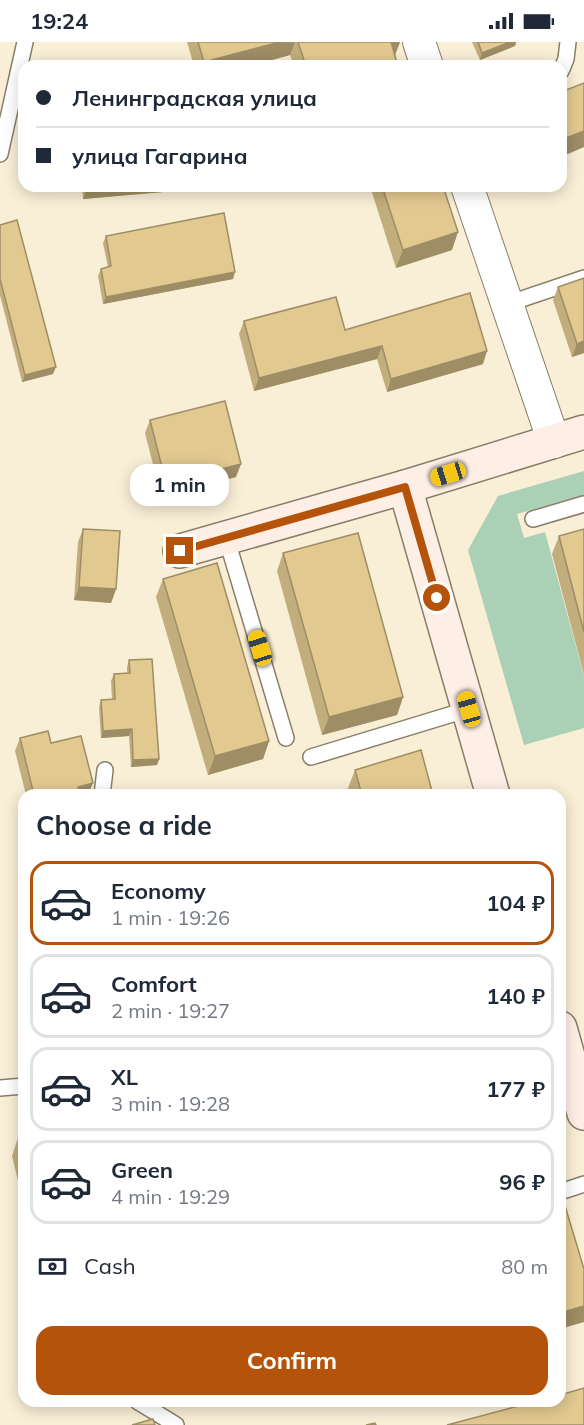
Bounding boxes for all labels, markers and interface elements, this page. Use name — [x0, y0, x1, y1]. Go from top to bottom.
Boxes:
text: 19:24 — [30, 7, 88, 35]
text: Ленинградская улица — [72, 84, 317, 112]
text: улица Гагарина — [72, 142, 248, 170]
car — [428, 460, 468, 488]
callout: 1 min — [130, 464, 230, 506]
text: 1 min — [153, 472, 206, 497]
route end — [166, 537, 193, 564]
route start — [423, 584, 450, 611]
car — [246, 628, 274, 668]
car — [455, 689, 483, 729]
text: Choose a ride — [36, 808, 212, 842]
icon: car — [39, 876, 93, 930]
text: Economy — [111, 877, 206, 905]
text: 104 ₽ — [486, 889, 545, 917]
text: 1 min · 19:26 — [111, 905, 230, 930]
icon: car — [39, 969, 93, 1023]
text: Comfort — [111, 970, 197, 998]
text: 140 ₽ — [486, 982, 545, 1010]
text: 2 min · 19:27 — [111, 998, 230, 1023]
icon: car — [39, 1062, 93, 1116]
text: XL — [111, 1063, 138, 1091]
text: 177 ₽ — [486, 1075, 545, 1103]
text: 3 min · 19:28 — [111, 1091, 230, 1116]
icon: car — [39, 1155, 93, 1209]
text: Green — [111, 1156, 173, 1184]
text: 96 ₽ — [499, 1168, 545, 1196]
text: 4 min · 19:29 — [111, 1184, 230, 1209]
icon: cash — [36, 1250, 69, 1283]
text: Cash — [84, 1252, 136, 1280]
text: 80 m — [501, 1254, 548, 1279]
button: Confirm — [36, 1326, 548, 1395]

